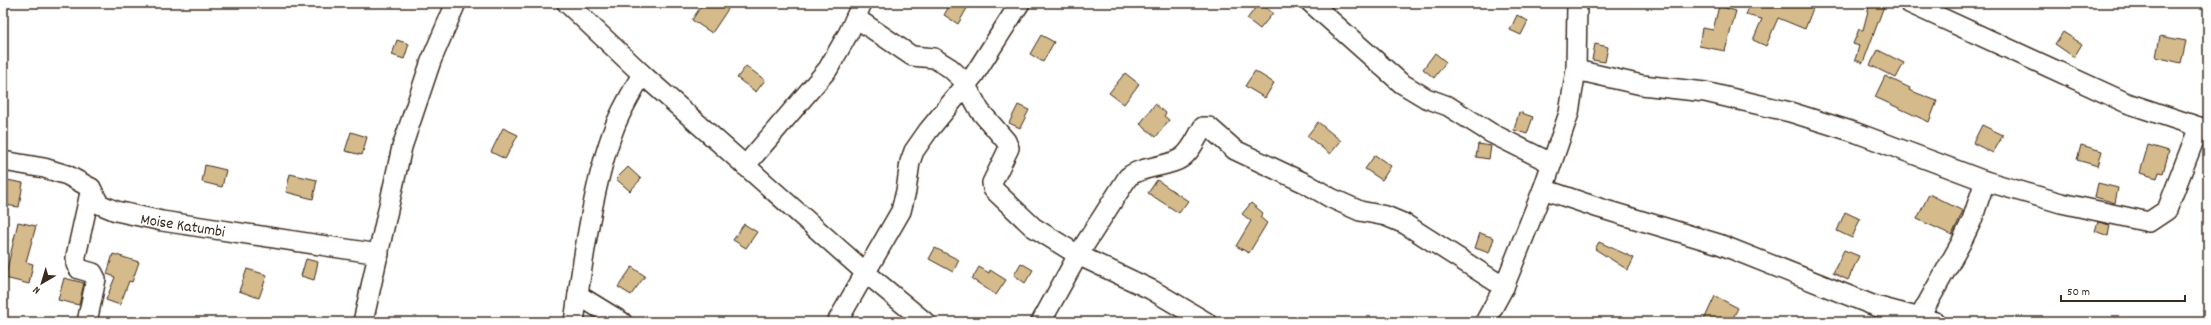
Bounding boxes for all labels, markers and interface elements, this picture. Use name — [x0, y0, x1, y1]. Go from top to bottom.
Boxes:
street label: Moise Katumbi — [139, 208, 227, 245]
north arrow — [22, 263, 62, 303]
scale bar — [2061, 277, 2185, 303]
text: N — [30, 281, 44, 297]
text: 50 m — [2067, 284, 2090, 301]

